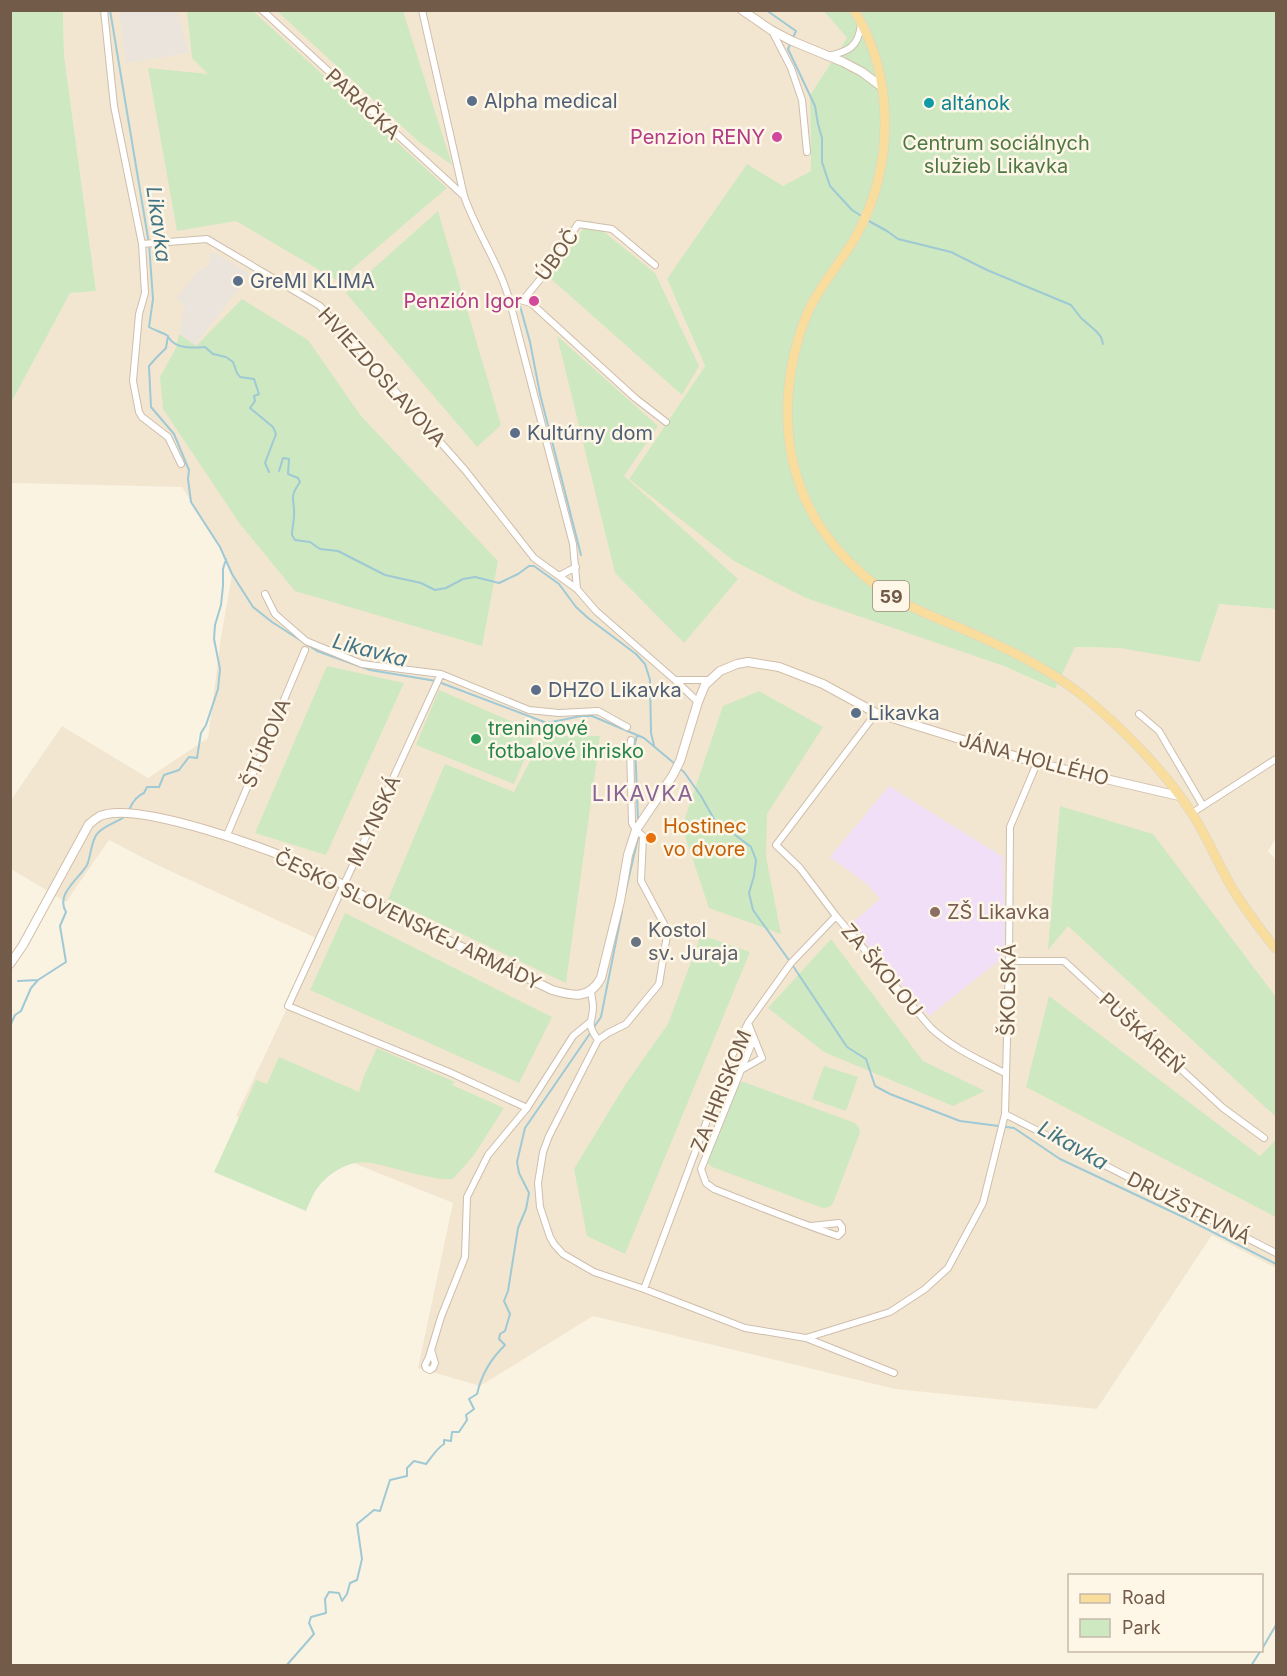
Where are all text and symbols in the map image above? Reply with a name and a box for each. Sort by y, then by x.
street label: PARAČKA [321,64,405,145]
place label: Alpha medical [484,89,618,113]
place label: altánok [941,91,1010,115]
marker: Alpha medical [465,94,479,108]
marker: altánok [922,96,936,110]
place label: Penzion RENY [630,125,765,149]
marker: Penzion RENY [770,130,784,144]
park label: Centrum sociálnych služieb Likavka [902,131,1090,178]
water label: Likavka [141,184,177,264]
street label: ÚBOČ [529,224,584,285]
place label: GreMI KLIMA [250,269,375,293]
marker: GreMI KLIMA [231,274,245,288]
place label: Penzión Igor [403,289,522,313]
marker: Penzión Igor [527,294,541,308]
street label: HVIEZDOSLAVOVA [313,302,451,452]
place label: Kultúrny dom [527,421,653,445]
marker: Kultúrny dom [508,426,522,440]
road number: 59 [873,581,909,611]
water label: Likavka [330,628,410,672]
place label: DHZO Likavka [548,678,682,702]
marker: DHZO Likavka [529,683,543,697]
street label: ŠTÚROVA [236,694,296,791]
place label: Likavka [868,701,940,725]
marker: Likavka [849,706,863,720]
place label: treningové fotbalové ihrisko [488,716,644,763]
street label: JÁNA HOLLÉHO [956,726,1112,791]
marker: treningové fotbalové ihrisko [469,732,483,746]
street label: MLYNSKÁ [342,771,406,870]
district label: LIKAVKA [592,780,694,806]
place label: Hostinec vo dvore [663,814,747,861]
marker: Hostinec vo dvore [644,831,658,845]
street label: ČESKO SLOVENSKEJ ARMÁDY [271,844,546,995]
place label: ZŠ Likavka [947,900,1050,924]
marker: ZŠ Likavka [928,905,942,919]
place label: Kostol sv. Juraja [648,918,738,965]
street label: ZA ŠKOLOU [836,919,928,1021]
marker: Kostol sv. Juraja [629,935,643,949]
street label: ŠKOLSKÁ [994,943,1021,1036]
street label: PUŠKÁREŇ [1094,987,1190,1078]
street label: ZA IHRISKOM [686,1026,756,1156]
water label: Likavka [1034,1115,1112,1175]
street label: DRUŽSTEVNÁ [1123,1166,1255,1249]
legend [1068,1574,1263,1652]
text: Road [1122,1587,1165,1608]
text: Park [1122,1617,1161,1638]

